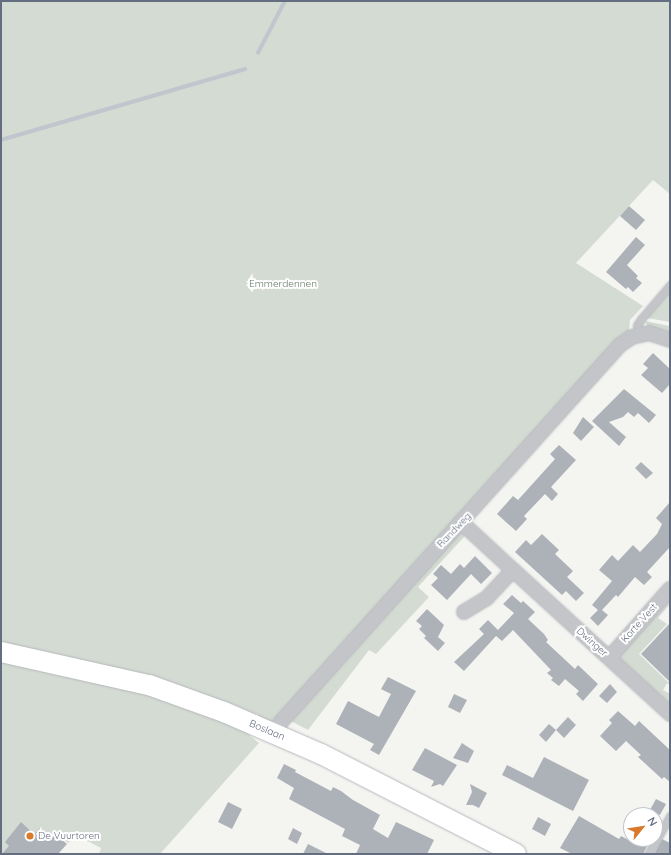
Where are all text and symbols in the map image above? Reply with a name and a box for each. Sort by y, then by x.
park label: Emmerdennen [249,278,317,290]
street label: Randweg [434,510,474,550]
street label: Korte Vest [618,601,660,645]
street label: Dwinger [574,625,610,659]
street label: Boslaan [247,717,287,743]
north arrow [623,807,663,847]
text: N [644,814,661,829]
place label: De Vuurtoren [38,830,100,842]
marker: De Vuurtoren [25,831,35,841]

